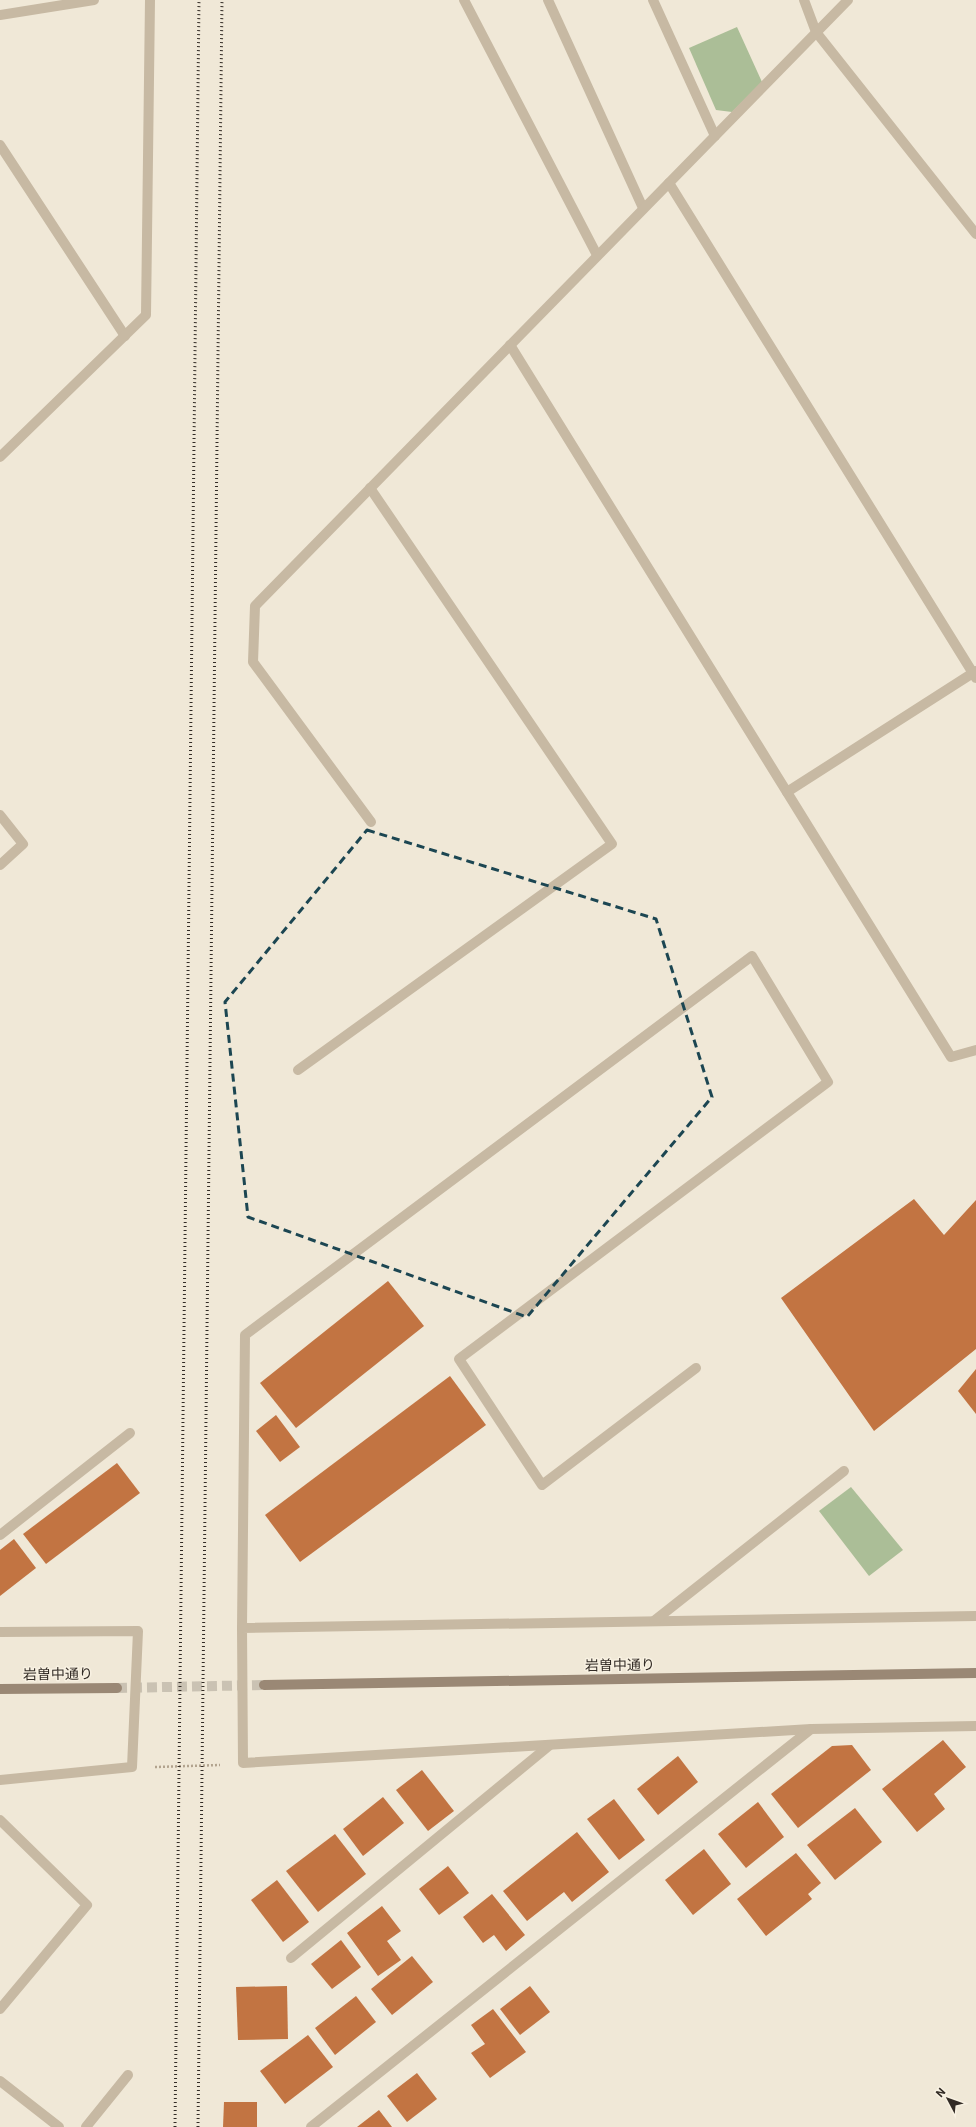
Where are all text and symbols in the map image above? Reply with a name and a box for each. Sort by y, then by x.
street label: 岩曽中通り [585,1656,655,1674]
street label: 岩曽中通り [23,1665,93,1683]
north arrow [928,2079,968,2119]
text: N [933,2085,948,2100]

